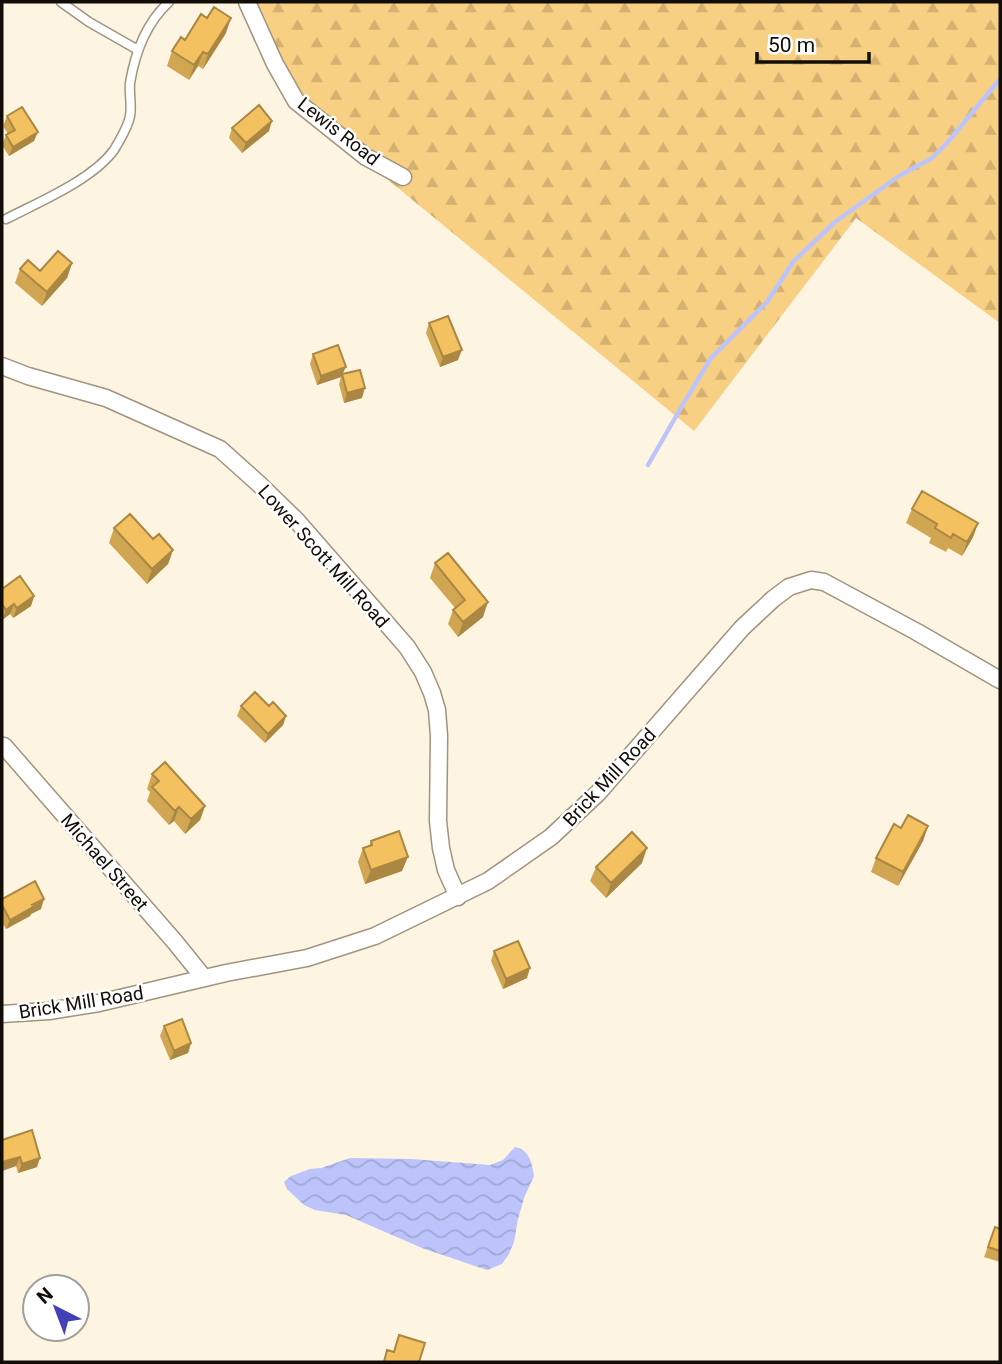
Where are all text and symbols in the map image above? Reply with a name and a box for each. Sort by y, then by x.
scale bar [757,21,869,65]
text: 50 m [768,33,815,57]
street label: Lewis Road [293,92,384,170]
street label: Lower Scott Mill Road [253,480,394,633]
street label: Brick Mill Road [558,723,661,831]
street label: Michael Street [56,809,153,916]
street label: Brick Mill Road [17,981,145,1024]
north arrow [21,1273,91,1343]
text: N [32,1283,58,1309]

